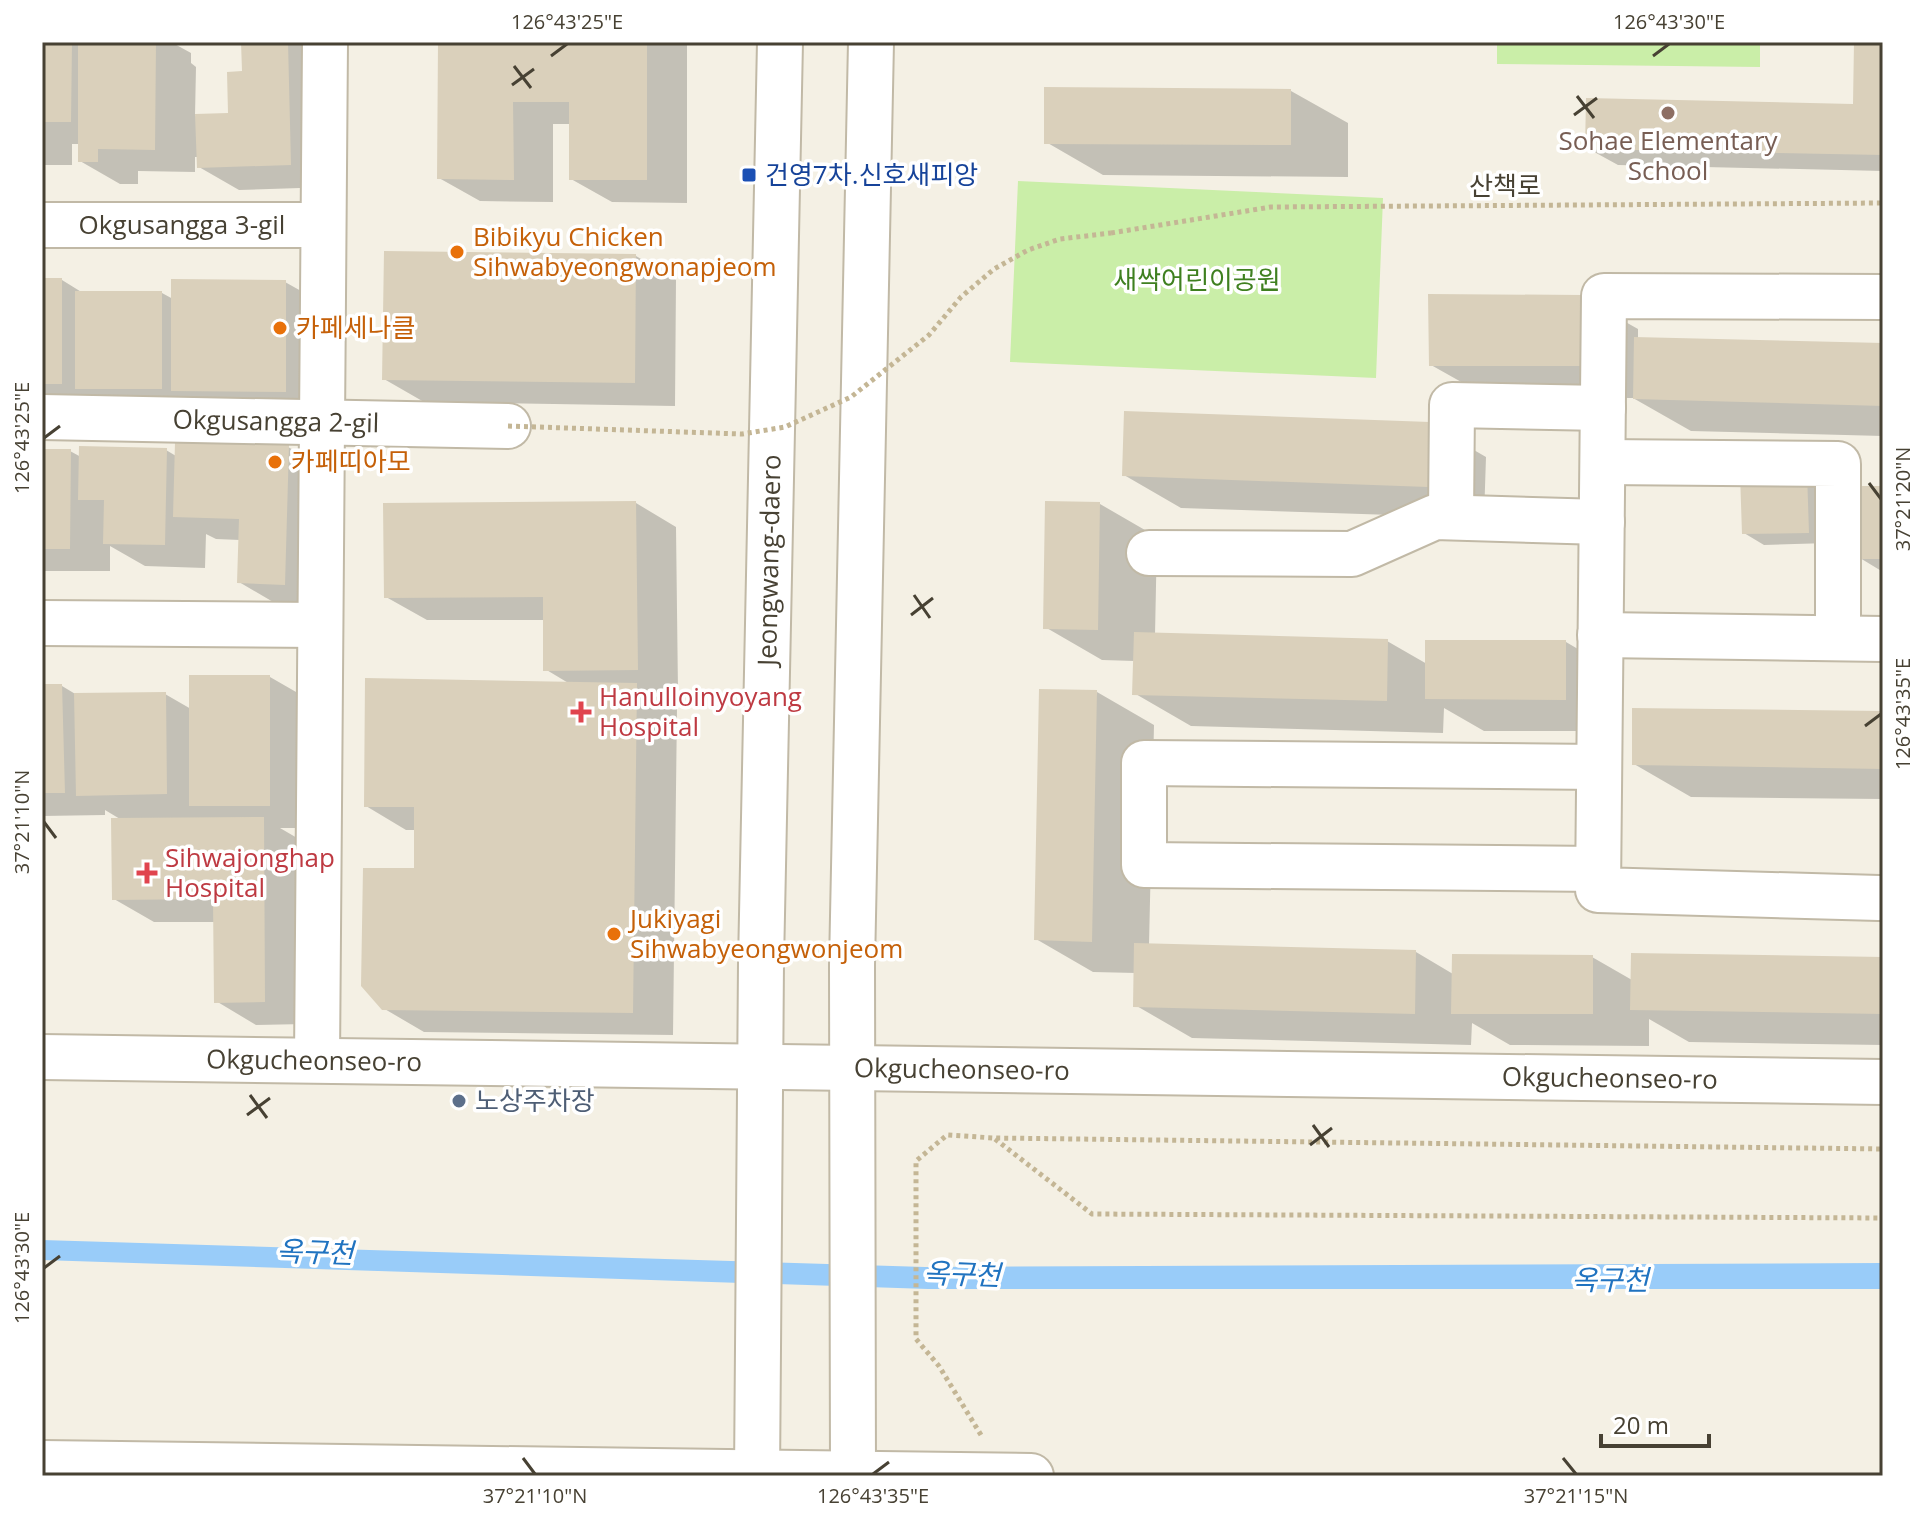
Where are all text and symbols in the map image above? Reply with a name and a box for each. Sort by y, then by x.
text: 126°43'25"E [511,8,623,35]
text: 126°43'30"E [1613,8,1725,35]
marker: Sohae Elementary School [1659,104,1677,122]
place label: Sohae Elementary School [1558,122,1779,188]
place label: 건영7차.신호새피앙 [765,156,978,192]
marker: 건영7차.신호새피앙 [740,166,758,184]
street label: 산책로 [1469,167,1541,203]
street label: Okgusangga 3-gil [79,206,285,242]
place label: Bibikyu Chicken Sihwabyeongwonapjeom [473,218,777,284]
marker: Bibikyu Chicken Sihwabyeongwonapjeom [448,243,466,261]
park label: 새싹어린이공원 [1113,261,1281,297]
place label: 카페세나클 [296,309,416,345]
marker: 카페세나클 [271,319,289,337]
text: 126°43'25"E [8,382,35,494]
street label: Okgusangga 2-gil [172,401,380,441]
place label: 카페띠아모 [291,443,411,479]
text: 37°21'20"N [1889,447,1916,551]
marker: 카페띠아모 [266,453,284,471]
street label: Jeongwang-daero [748,454,788,669]
text: 126°43'35"E [1889,658,1916,770]
place label: Hanulloinyoyang Hospital [599,678,802,744]
marker: Hanulloinyoyang Hospital [570,701,592,723]
text: 37°21'10"N [8,770,35,874]
place label: Sihwajonghap Hospital [165,839,335,905]
marker: Sihwajonghap Hospital [136,862,158,884]
place label: Jukiyagi Sihwabyeongwonjeom [627,900,903,966]
marker: Jukiyagi Sihwabyeongwonjeom [605,925,623,943]
street label: Okgucheonseo-ro [206,1040,422,1079]
street label: Okgucheonseo-ro [854,1049,1070,1088]
street label: Okgucheonseo-ro [1502,1058,1718,1097]
place label: 노상주차장 [475,1082,595,1118]
marker: 노상주차장 [450,1092,468,1110]
text: 126°43'30"E [8,1212,35,1324]
water label: 옥구천 [276,1231,358,1271]
water label: 옥구천 [923,1253,1005,1293]
water label: 옥구천 [1571,1260,1652,1298]
scale bar [1601,1398,1709,1448]
text: 20 m [1613,1408,1669,1441]
text: 37°21'10"N [483,1482,587,1509]
text: 126°43'35"E [817,1482,929,1509]
text: 37°21'15"N [1524,1482,1628,1509]

